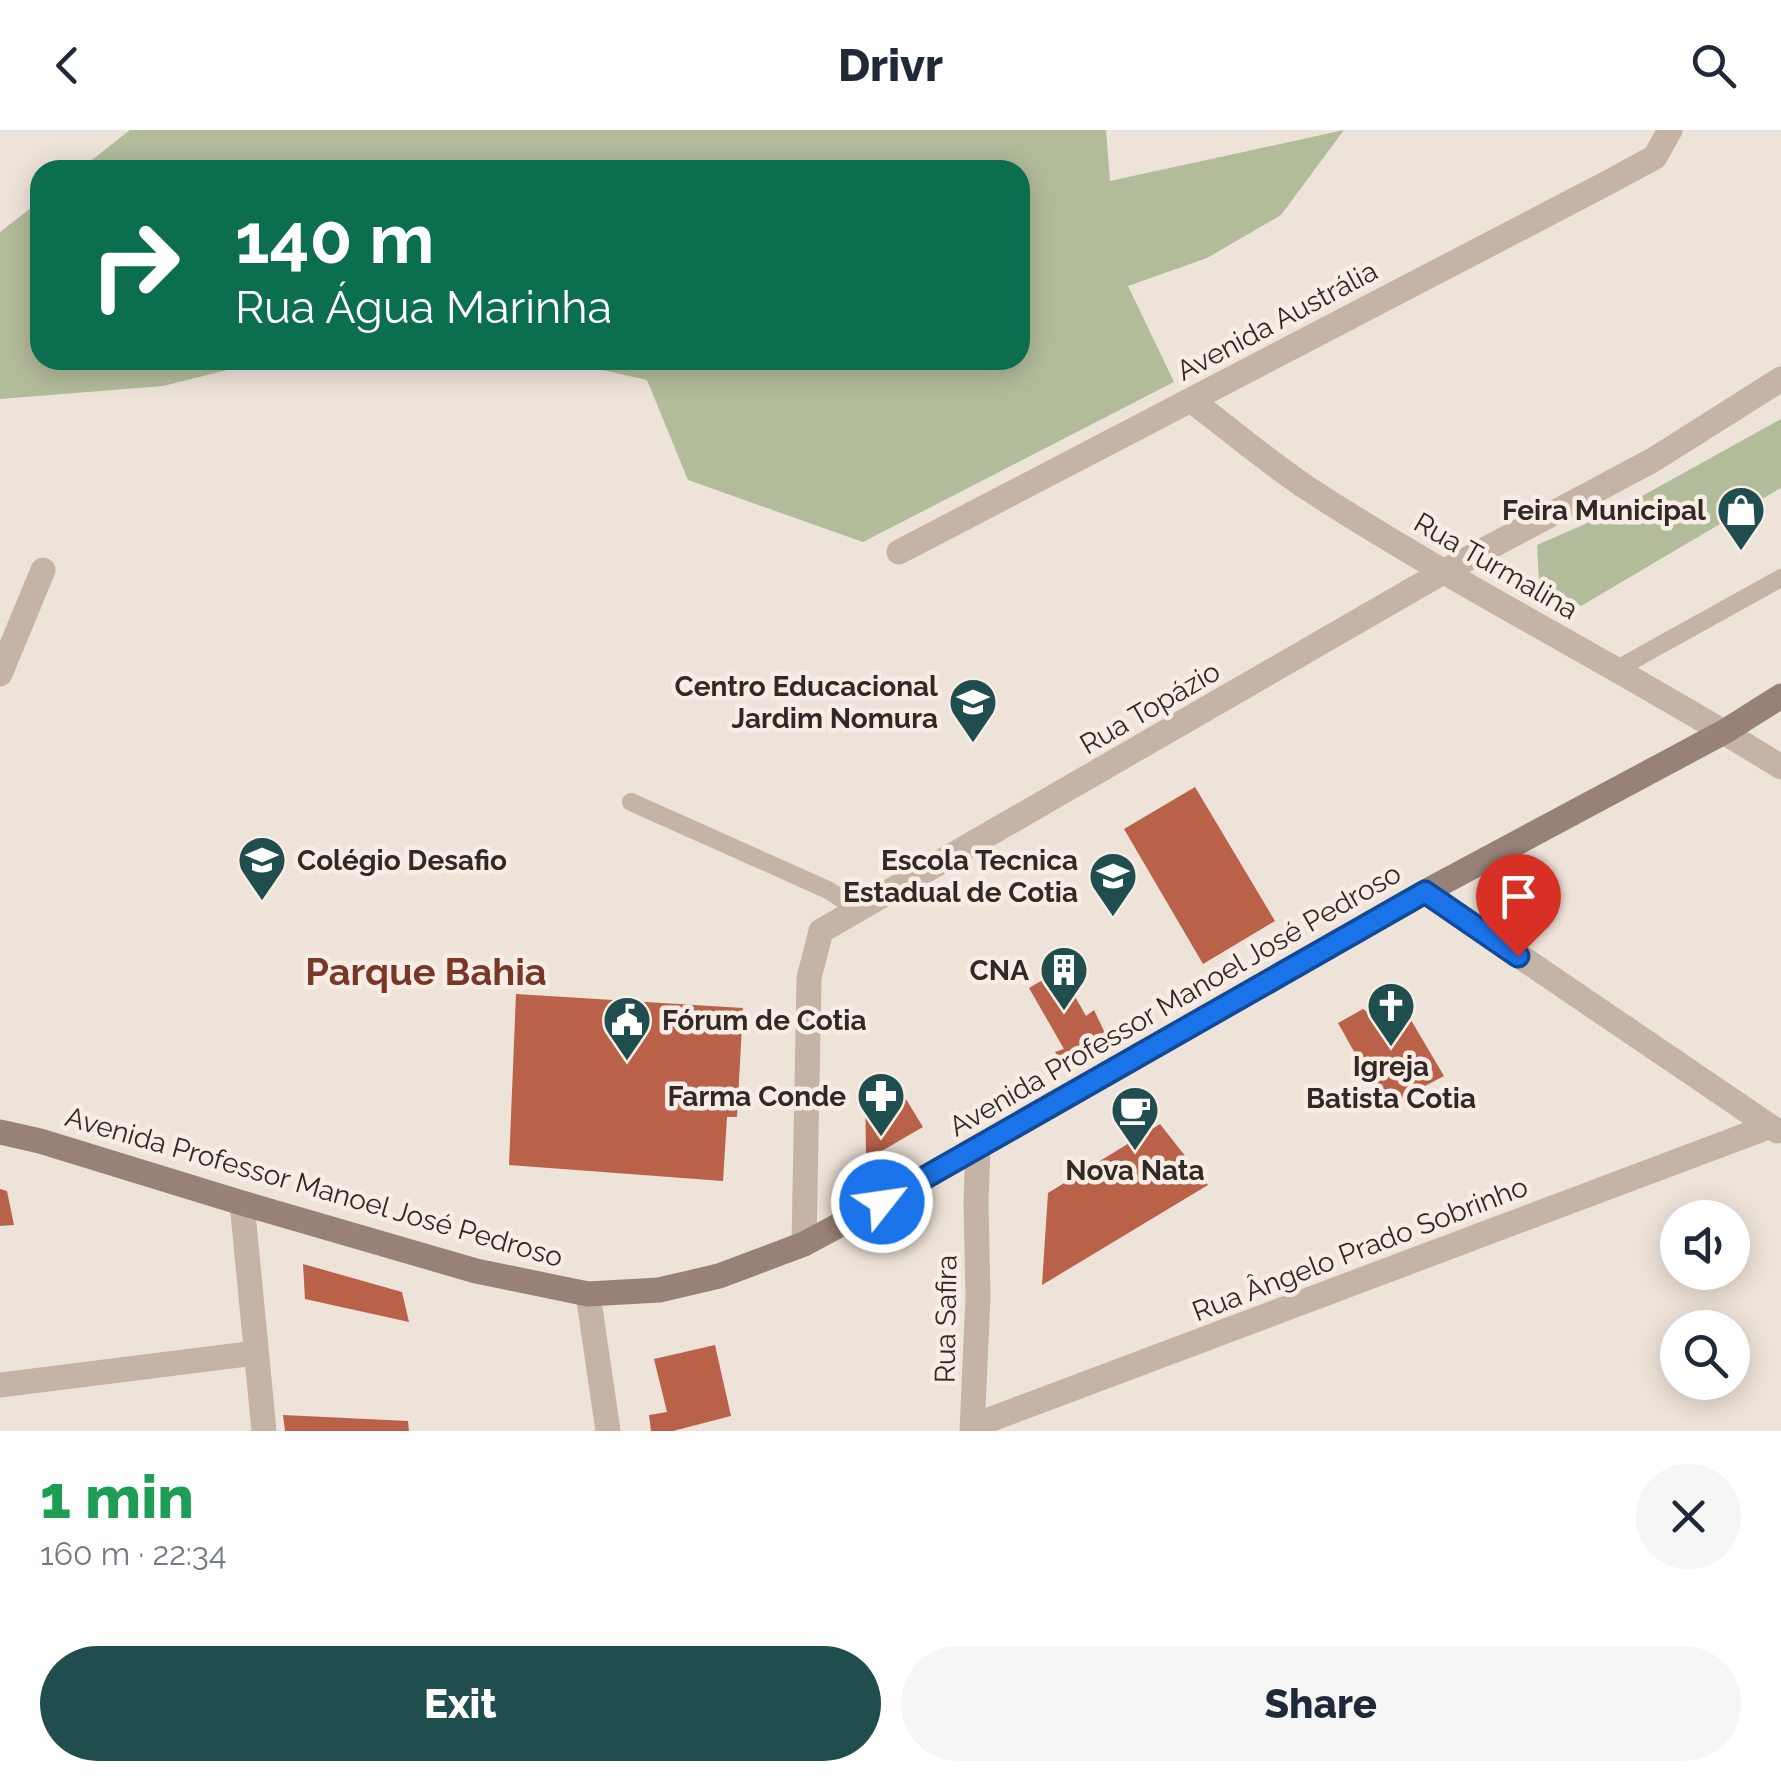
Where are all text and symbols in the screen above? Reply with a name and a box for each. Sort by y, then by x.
icon: back [40,38,95,93]
icon: search [1686,38,1741,93]
text: Drivr [838,39,943,92]
text: 140 m [235,197,435,279]
icon: right [70,200,200,330]
street label: Avenida Austrália [1171,254,1383,388]
text: Rua Água Marinha [235,281,612,334]
shop icon: Feira Municipal [1715,484,1767,552]
place label: Feira Municipal [1502,494,1706,527]
street label: Rua Turmalina [1408,506,1584,626]
street label: Rua Topázio [1074,655,1226,761]
place label: Centro Educacional Jardim Nomura [675,670,938,735]
school or university icon: Centro Educacional Jardim Nomura [947,676,999,744]
school or university icon: Colégio Desafio [236,834,288,902]
place label: Colégio Desafio [297,844,507,877]
place label: Escola Tecnica Estadual de Cotia [843,844,1078,909]
school or university icon: Escola Tecnica Estadual de Cotia [1087,850,1139,918]
pin [1476,854,1561,957]
street label: Avenida Professor Manoel José Pedroso [943,857,1407,1143]
icon: arrive [1491,869,1546,924]
building icon: CNA [1038,944,1090,1012]
district label: Parque Bahia [305,949,547,994]
place label: CNA [970,954,1029,987]
church icon: Igreja Batista Cotia [1365,980,1417,1048]
public building icon: Fórum de Cotia [601,994,653,1062]
place label: Fórum de Cotia [662,1004,867,1037]
place label: Igreja Batista Cotia [1306,1050,1476,1115]
pharmacy icon: Farma Conde [855,1070,907,1138]
place label: Farma Conde [668,1080,846,1113]
cafe icon: Nova Nata [1109,1084,1161,1152]
street label: Avenida Professor Manoel José Pedroso [61,1100,567,1274]
position arrow [830,1150,934,1254]
place label: Nova Nata [1065,1154,1205,1187]
street label: Rua Ângelo Prado Sobrinho [1188,1170,1532,1328]
map controls [1660,1200,1750,1400]
button: sound [1660,1200,1750,1290]
street label: Rua Safira [928,1255,964,1383]
button: search [1660,1310,1750,1400]
text: 1 min [40,1462,194,1532]
button: close [1636,1464,1741,1569]
text: 160 m · 22:34 [40,1535,226,1572]
button: Exit [40,1646,881,1761]
button: Share [901,1646,1741,1761]

